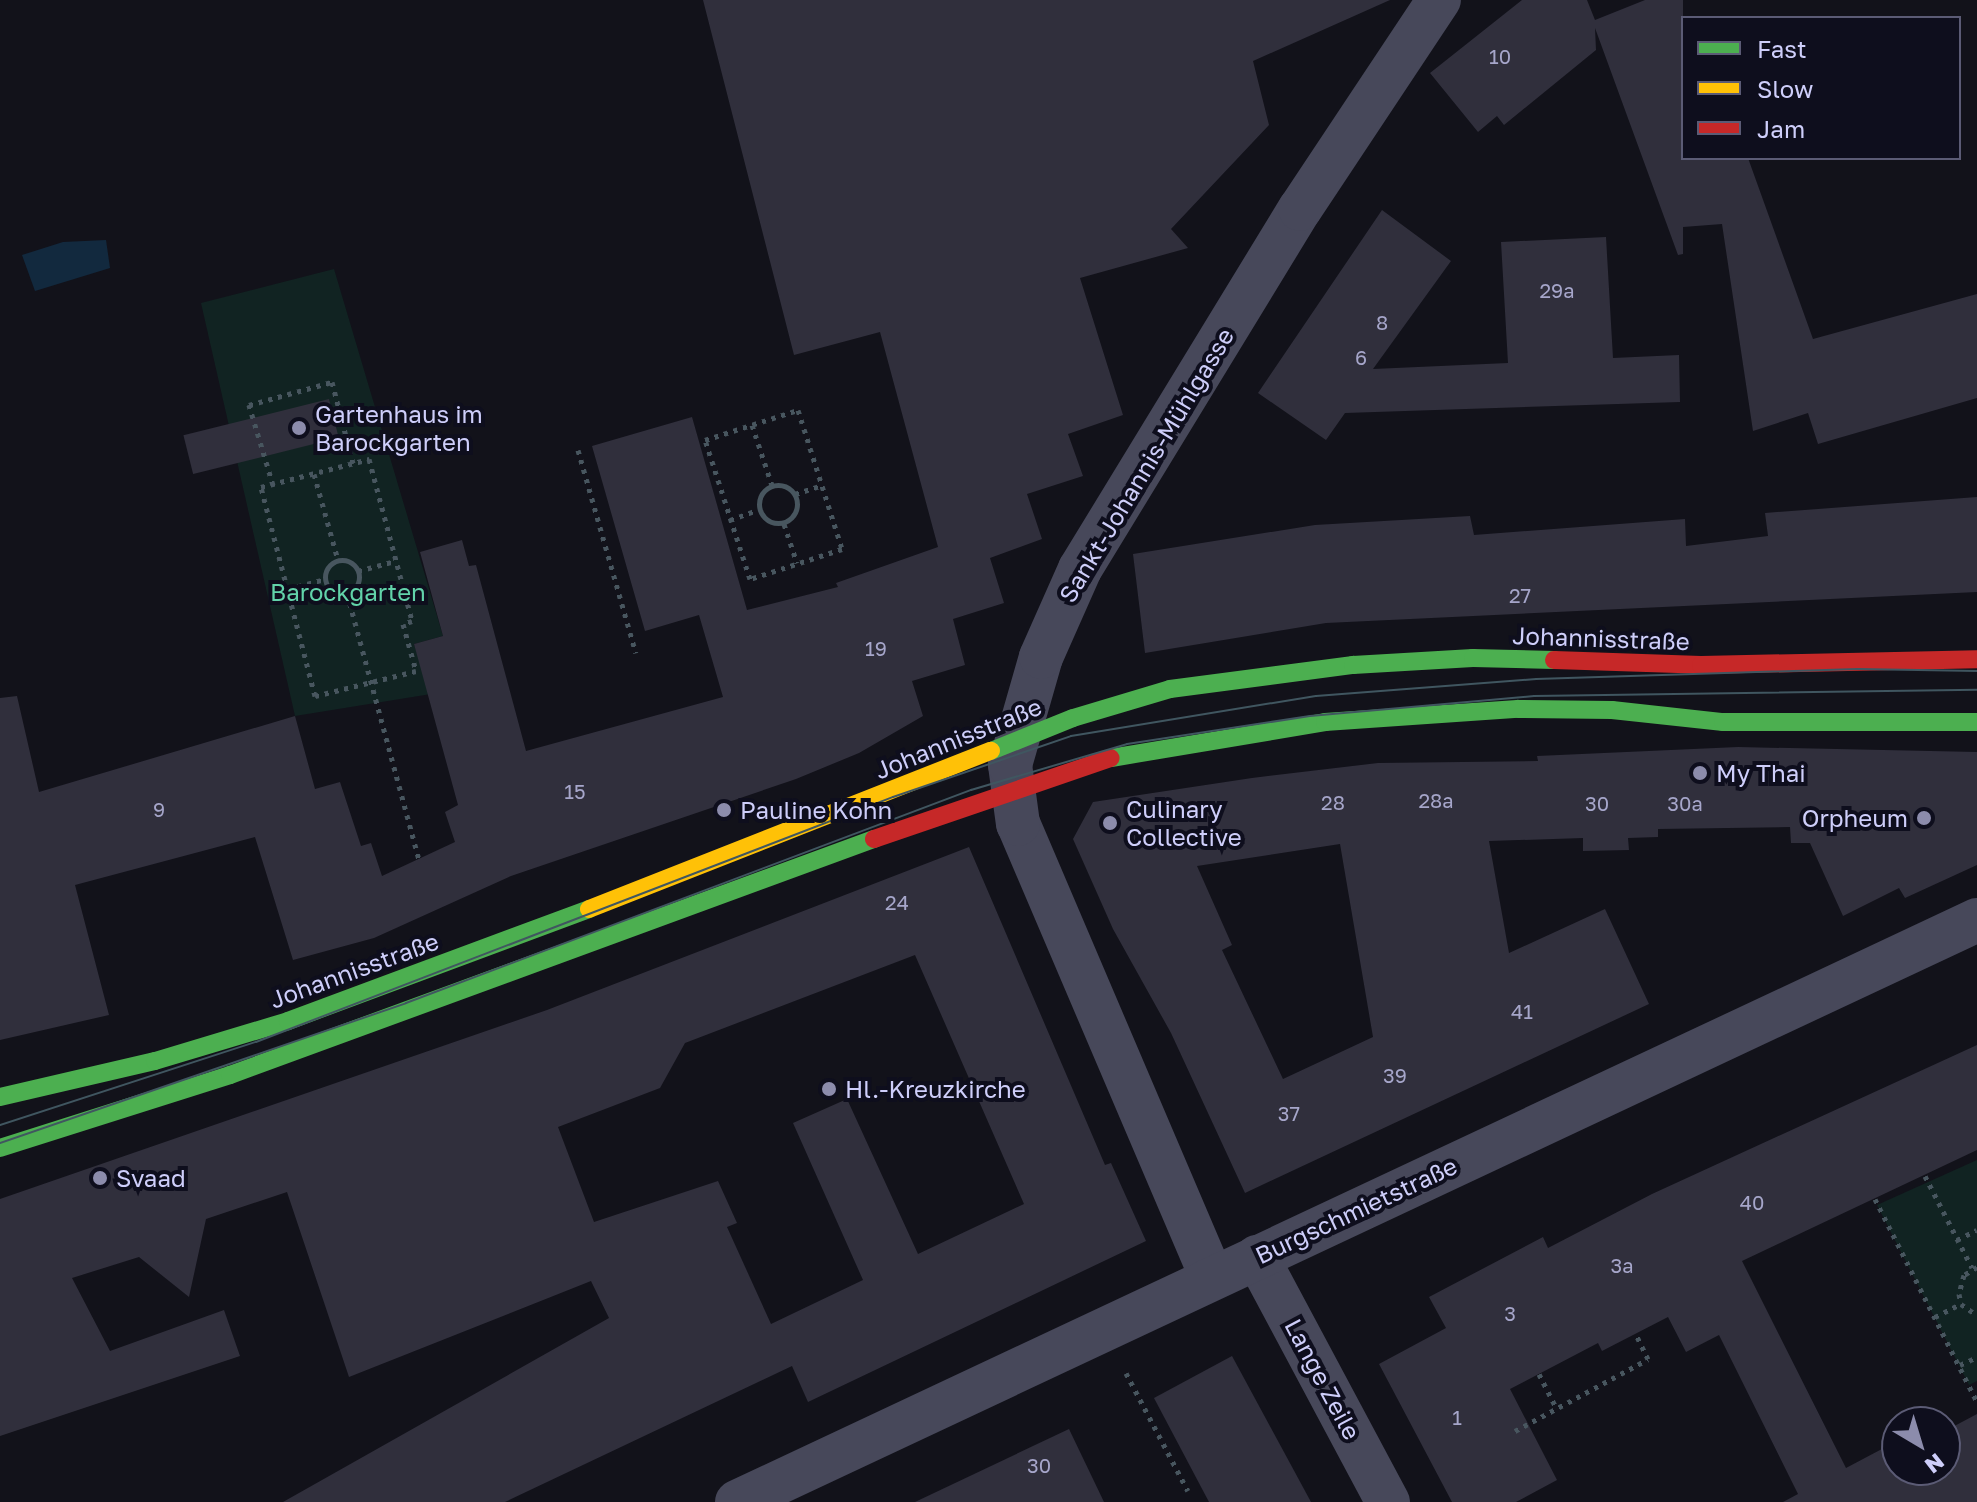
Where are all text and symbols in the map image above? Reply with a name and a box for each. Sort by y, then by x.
legend [1681,16,1961,160]
text: Fast [1757,34,1807,63]
house number: 10 [1489,44,1511,68]
text: Slow [1757,74,1813,103]
text: Jam [1757,114,1805,143]
house number: 29a [1540,278,1574,302]
house number: 8 [1376,310,1388,334]
street label: Sankt-Johannis-Mühlgasse [1053,323,1239,607]
house number: 6 [1355,345,1367,369]
place label: Gartenhaus im Barockgarten [315,400,483,456]
marker: Gartenhaus im Barockgarten [290,419,308,437]
park label: Barockgarten [270,578,426,606]
house number: 27 [1509,583,1531,607]
street label: Johannisstraße [1512,621,1690,655]
house number: 19 [865,636,887,660]
street label: Johannisstraße [870,691,1046,785]
place label: My Thai [1716,759,1806,787]
marker: My Thai [1691,764,1709,782]
house number: 15 [564,779,586,803]
house number: 28a [1418,788,1454,812]
house number: 28 [1321,790,1345,814]
house number: 30 [1585,791,1609,815]
house number: 30a [1667,791,1703,815]
place label: Culinary Collective [1126,795,1242,851]
place label: Pauline Kohn [740,796,892,824]
house number: 9 [153,797,165,821]
marker: Pauline Kohn [715,801,733,819]
place label: Orpheum [1802,804,1908,832]
marker: Orpheum [1915,809,1933,827]
marker: Culinary Collective [1101,814,1119,832]
house number: 24 [885,890,909,914]
street label: Johannisstraße [266,926,442,1014]
house number: 41 [1511,999,1533,1023]
house number: 39 [1383,1063,1407,1087]
place label: Hl.-Kreuzkirche [845,1075,1026,1103]
marker: Hl.-Kreuzkirche [820,1080,838,1098]
house number: 37 [1278,1101,1300,1125]
street label: Burgschmietstraße [1251,1151,1461,1269]
place label: Svaad [116,1164,186,1192]
marker: Svaad [91,1169,109,1187]
house number: 40 [1740,1190,1764,1214]
house number: 3a [1611,1253,1633,1277]
house number: 3 [1504,1301,1516,1325]
street label: Lange Zeile [1279,1314,1367,1444]
house number: 1 [1452,1405,1462,1429]
north arrow [1881,1406,1961,1486]
text: N [1920,1448,1950,1480]
house number: 30 [1027,1453,1051,1477]

